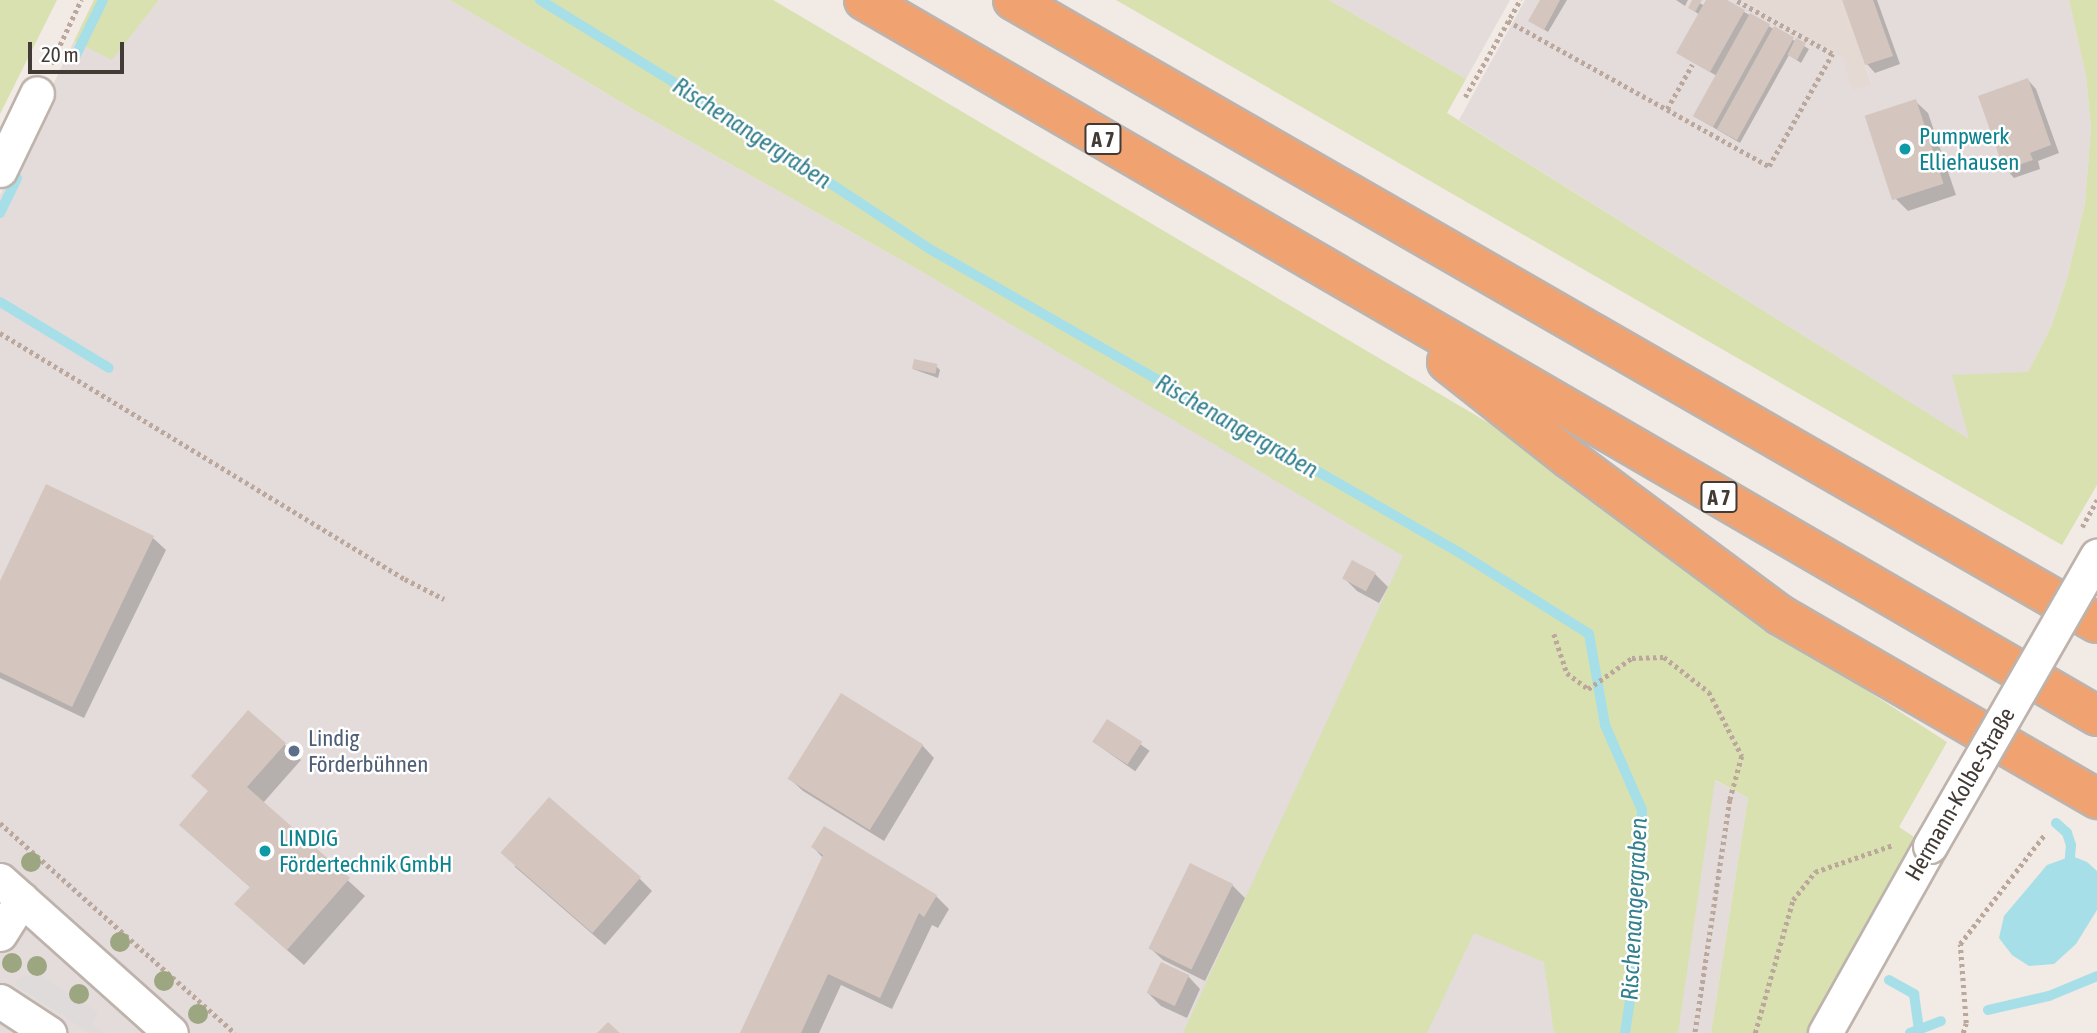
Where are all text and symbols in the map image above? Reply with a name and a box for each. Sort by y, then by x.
scale bar [32,28,128,72]
text: 20 m [41,42,79,66]
water label: Rischenangergraben [668,71,836,195]
road number: A 7 [1084,122,1122,156]
place label: Pumpwerk Elliehausen [1919,122,2019,176]
marker: Pumpwerk Elliehausen [1897,141,1913,157]
water label: Rischenangergraben [1151,368,1323,484]
road number: A 7 [1700,480,1738,514]
street label: Hermann-Kolbe-Straße [1899,703,2021,885]
place label: Lindig Förderbühnen [308,724,428,778]
marker: Lindig Förderbühnen [286,743,302,759]
water label: Rischenangergraben [1615,817,1653,1001]
place label: LINDIG Fördertechnik GmbH [279,824,452,878]
marker: LINDIG Fördertechnik GmbH [257,843,273,859]

